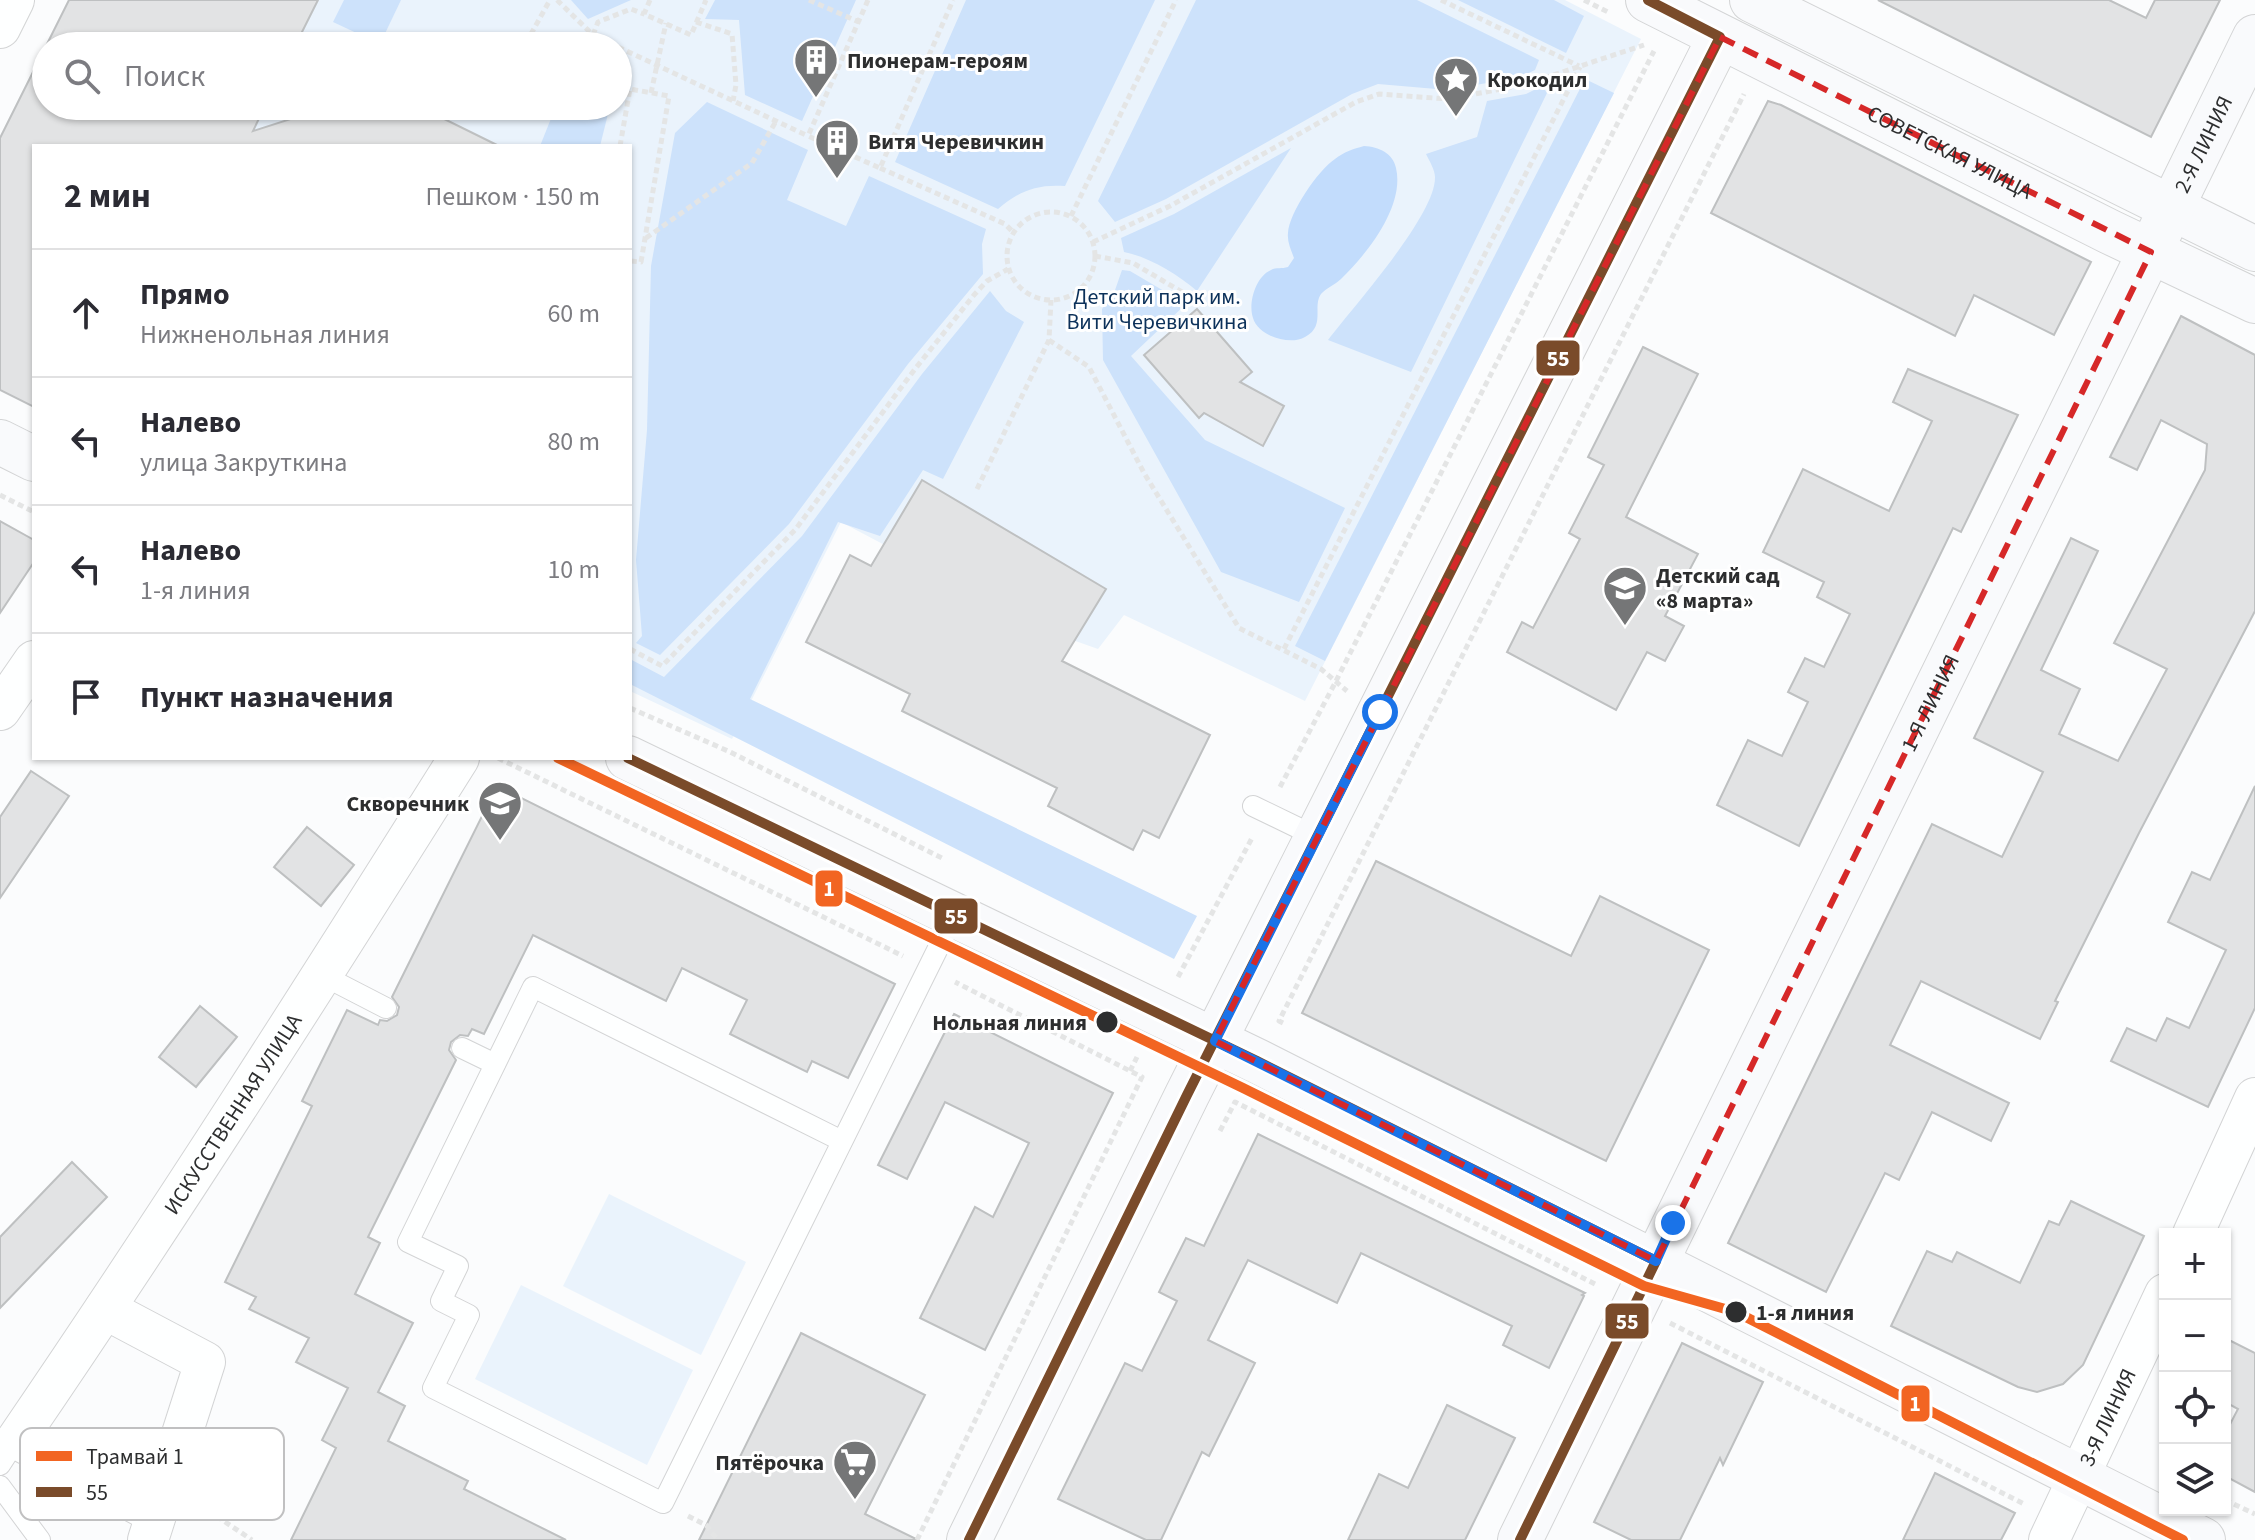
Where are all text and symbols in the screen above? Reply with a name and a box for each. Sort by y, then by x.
search box [32,32,632,120]
building icon: Пионерам-героям [792,36,840,99]
place label: Пионерам-героям [847,45,1028,77]
icon: search [60,54,104,98]
text: Поиск [124,55,205,98]
place icon: Крокодил [1432,55,1480,118]
place label: Крокодил [1487,64,1587,96]
street label: 2-Я ЛИНИЯ [2166,90,2241,198]
street label: СОВЕТСКАЯ УЛИЦА [1861,98,2038,208]
building icon: Витя Черевичкин [813,117,861,180]
place label: Витя Черевичкин [868,126,1044,158]
text: 2 мин [64,172,151,221]
text: Пешком · 150 m [425,178,600,215]
text: Прямо [140,273,230,316]
park label: Детский парк им. Вити Черевичкина [1066,281,1248,338]
icon: ahead [64,291,108,335]
text: 60 m [547,295,600,332]
text: Нижненольная линия [140,316,390,353]
line badge: 55 [1535,339,1581,377]
text: 55 [1546,343,1570,375]
text: Налево [140,401,241,444]
icon: left [64,419,108,463]
text: 80 m [547,423,600,460]
text: улица Закруткина [140,444,347,481]
text: Налево [140,529,241,572]
icon: left [64,547,108,591]
text: 10 m [547,551,600,588]
place label: Детский сад «8 марта» [1656,560,1780,617]
school or university icon: Детский сад «8 марта» [1601,564,1649,627]
text: 1-я линия [140,572,251,609]
street label: 1-Я ЛИНИЯ [1893,649,1968,757]
icon: arrive [64,675,108,719]
text: Пункт назначения [140,676,394,719]
route start [1362,694,1398,730]
school or university icon: Скворечник [476,779,524,842]
place label: Скворечник [347,788,469,820]
line badge: 1 [814,869,844,908]
text: 1 [823,873,835,905]
line badge: 55 [933,897,979,935]
text: 55 [944,901,968,933]
place label: Нольная линия [932,1007,1087,1039]
street label: ИСКУССТВЕННАЯ УЛИЦА [156,1008,310,1221]
marker: Нольная линия [1094,1009,1120,1035]
route end [1655,1205,1691,1241]
map controls [2159,1228,2231,1516]
button: + [2159,1228,2231,1300]
place label: 1-я линия [1756,1297,1854,1329]
marker: 1-я линия [1723,1299,1749,1325]
button: − [2159,1300,2231,1372]
line badge: 55 [1604,1302,1650,1340]
text: 55 [1615,1306,1639,1338]
street label: 3-Я ЛИНИЯ [2071,1363,2145,1472]
button: locate [2159,1372,2231,1444]
line badge: 1 [1900,1384,1931,1423]
text: 1 [1909,1388,1921,1420]
legend [20,1428,284,1520]
supermarket icon: Пятёрочка [831,1438,879,1501]
text: Трамвай 1 [86,1441,184,1473]
button: layers [2159,1444,2231,1516]
place label: Пятёрочка [715,1447,824,1479]
text: 55 [86,1477,108,1509]

